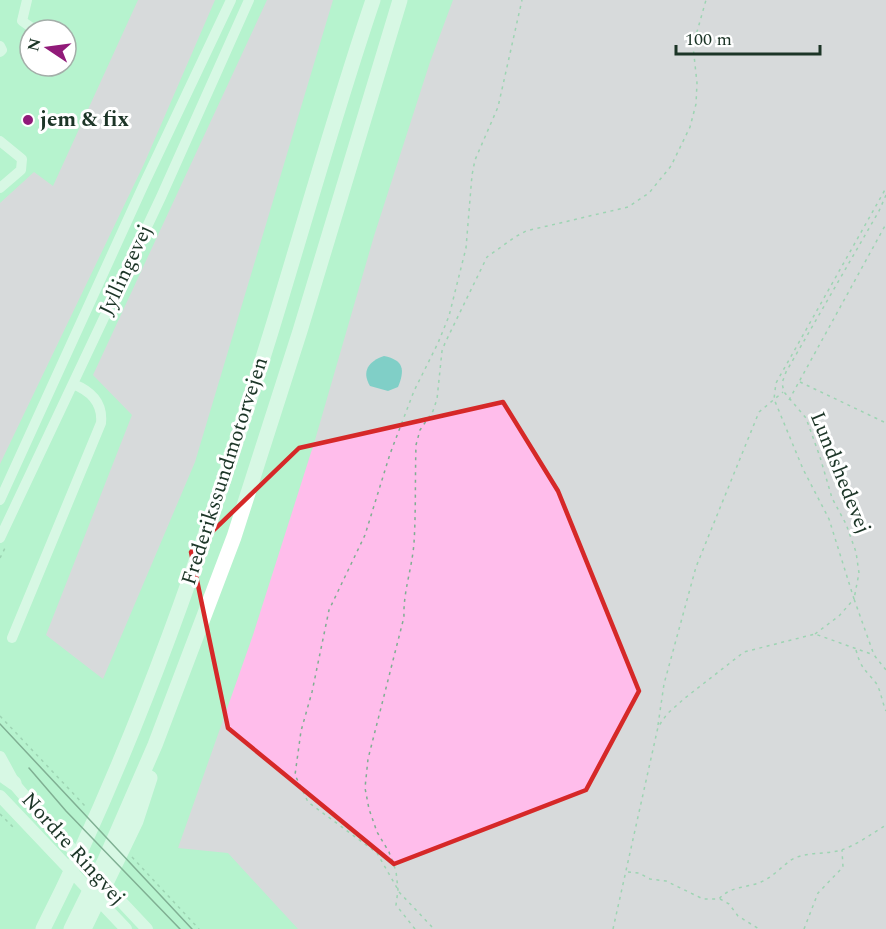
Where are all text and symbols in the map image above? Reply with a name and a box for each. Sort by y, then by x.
north arrow [18,18,78,78]
scale bar [676,18,820,56]
text: 100 m [685,26,732,53]
text: N [21,36,48,54]
place label: jem & fix [40,104,129,136]
marker: jem & fix [21,113,35,127]
street label: Jyllingevej [91,219,161,321]
street label: Frederikssundmotorvejen [173,353,277,589]
street label: Lundshedevej [801,407,879,539]
street label: Nordre Ringvej [13,785,133,913]

